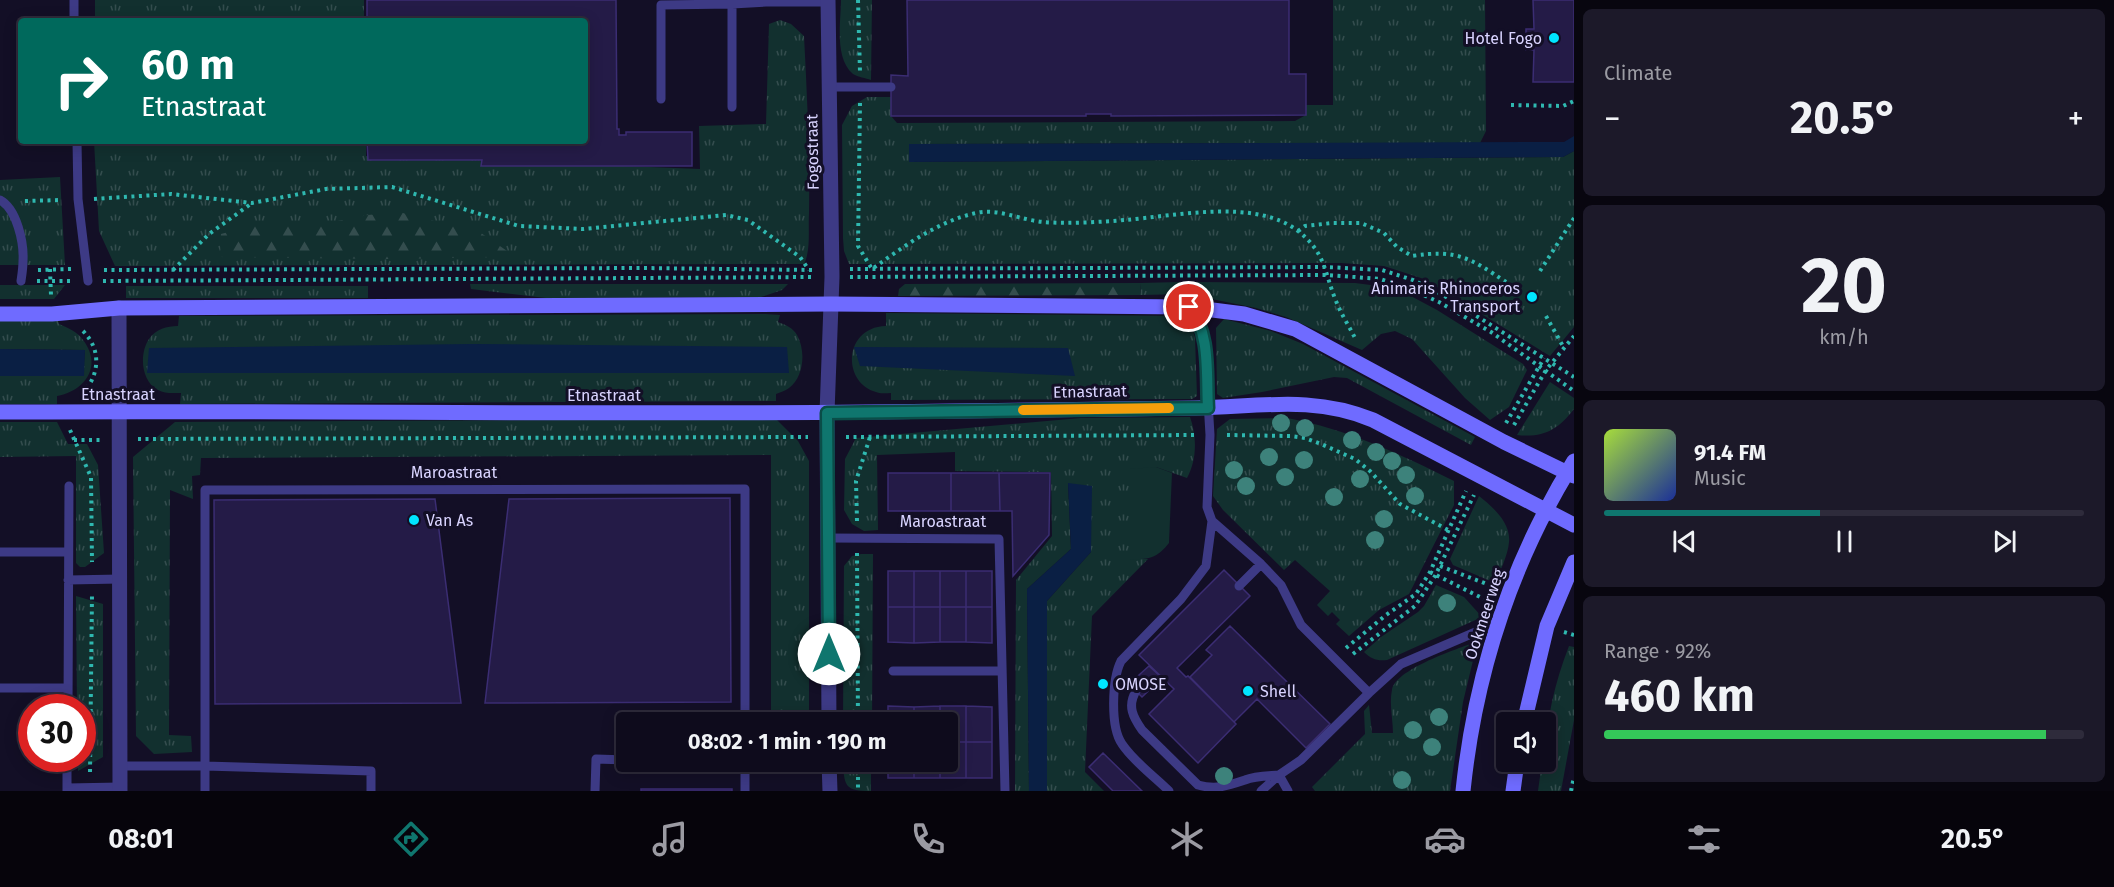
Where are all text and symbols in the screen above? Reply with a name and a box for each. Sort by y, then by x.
place label: Hotel Fogo [1465,29,1542,48]
marker: Hotel Fogo [1547,31,1561,45]
text: 60 m [141,40,235,90]
icon: right [42,42,120,120]
text: Climate [1604,61,1672,85]
text: Etnastraat [141,91,266,123]
text: 20.5° [1790,91,1898,145]
text: − [1604,99,1621,139]
text: + [2068,99,2084,139]
street label: Fogostraat [802,114,823,190]
text: 20 [1801,239,1887,333]
place label: Animaris Rhinoceros Transport [1371,279,1520,316]
pin [1163,281,1214,332]
icon: arrive [1172,290,1205,323]
marker: Animaris Rhinoceros Transport [1525,290,1539,304]
text: km/h [1819,325,1869,349]
street label: Etnastraat [1053,381,1127,402]
street label: Etnastraat [81,385,155,404]
street label: Etnastraat [567,386,641,405]
text: 91.4 FM [1694,439,1766,466]
street label: Maroastraat [411,463,497,482]
text: Music [1694,466,1746,490]
place label: Van As [426,511,473,530]
street label: Maroastraat [900,512,986,531]
marker: Van As [407,513,421,527]
icon: previous [1668,525,1701,558]
icon: pause [1828,525,1861,558]
icon: next [1988,525,2021,558]
street label: Ookmeerweg [1461,566,1508,662]
position arrow [797,622,861,686]
text: Range · 92% [1604,639,1711,663]
text: 460 km [1604,669,1755,723]
place label: OMOSE [1115,675,1167,694]
marker: OMOSE [1096,677,1110,691]
place label: Shell [1260,682,1297,701]
marker: Shell [1241,684,1255,698]
speed limit sign: 30 [18,694,96,772]
map controls [1496,712,1556,772]
button: sound [1496,712,1556,772]
text: 08:02 · 1 min · 190 m [688,728,886,755]
icon: directions [390,818,432,860]
icon: music [649,818,691,860]
icon: phone [907,818,949,860]
icon: climate [1166,818,1208,860]
icon: car [1424,818,1466,860]
icon: filters [1683,818,1725,860]
text: 08:01 [108,823,174,855]
text: 20.5° [1941,823,2006,855]

